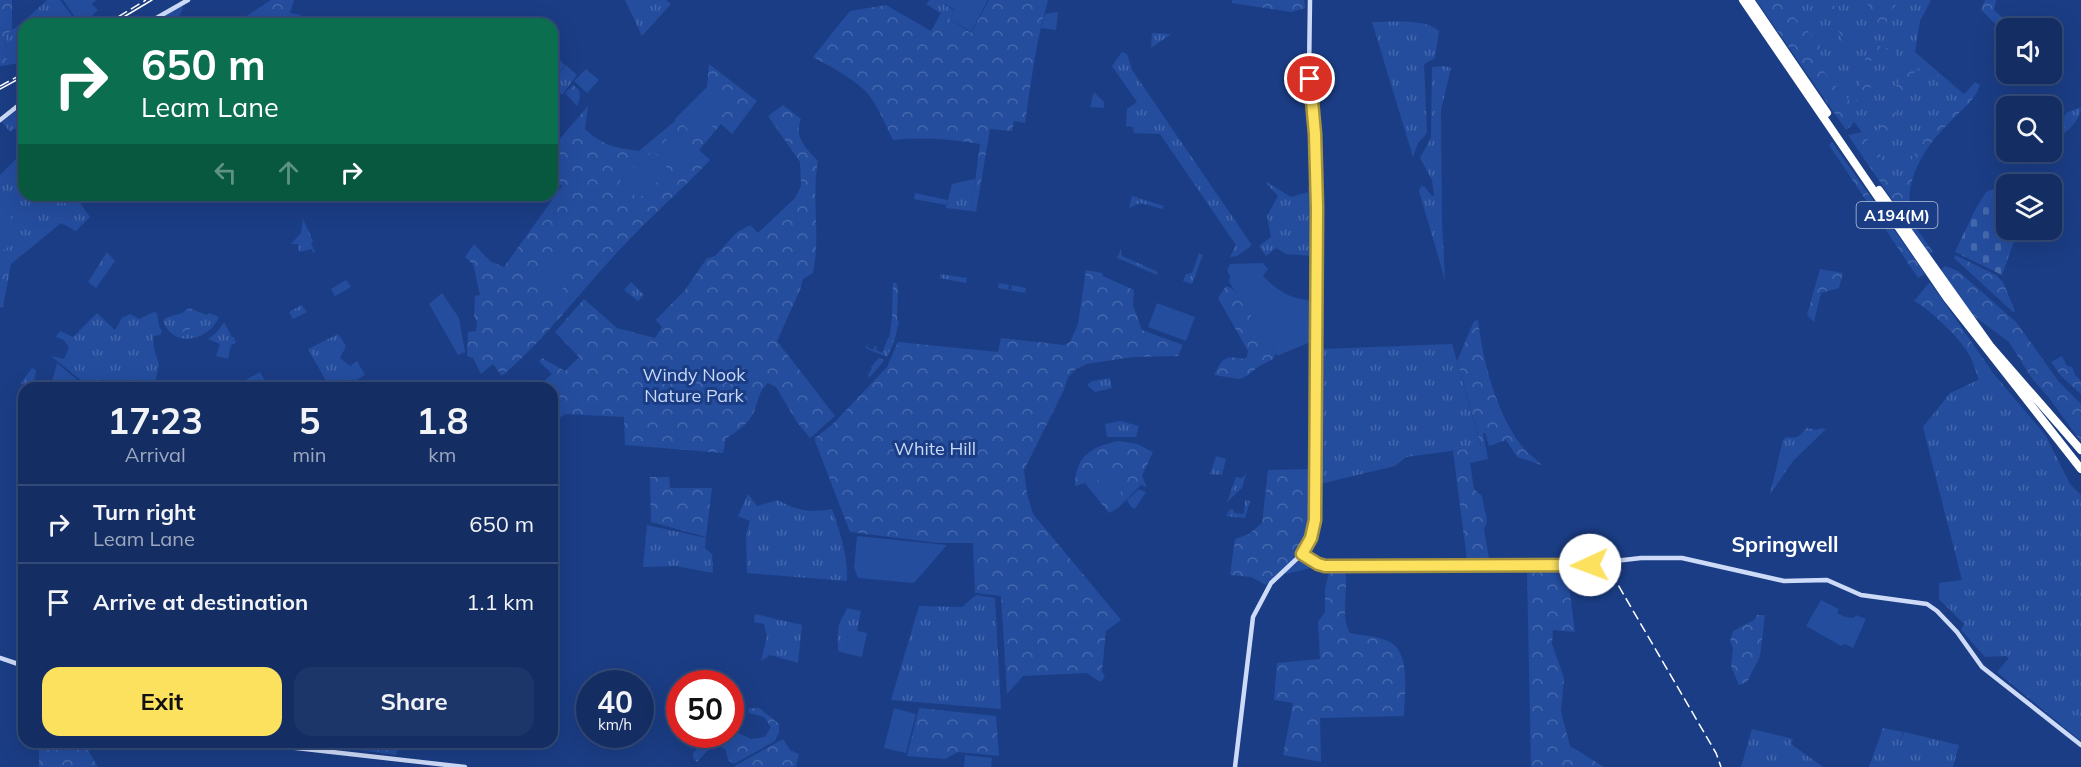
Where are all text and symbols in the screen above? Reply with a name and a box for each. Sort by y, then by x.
map controls [1996,18,2062,240]
button: sound [1996,18,2062,84]
text: 650 m [141,38,266,91]
icon: right [42,42,120,120]
pin [1284,53,1335,104]
icon: arrive [1293,62,1326,95]
text: Leam Lane [141,90,279,124]
button: search [1996,96,2062,162]
icon: left [209,156,242,189]
icon: ahead [272,156,305,189]
icon: right [335,156,368,189]
button: layers [1996,174,2062,240]
road number: A194(M) [1856,202,1938,228]
park label: Windy Nook Nature Park [642,363,746,407]
text: 17:23 [108,398,203,443]
text: 5 [299,398,320,443]
text: 1.8 [416,398,468,443]
park label: White Hill [894,437,976,460]
text: Arrival [125,442,186,467]
text: min [293,442,327,467]
text: km [428,442,456,467]
text: Turn right [93,498,196,526]
icon: right [42,508,75,541]
text: 650 m [469,510,534,538]
text: Leam Lane [93,526,195,551]
district label: Springwell [1732,531,1838,557]
position arrow [1558,533,1622,597]
icon: arrive [42,586,75,619]
text: Arrive at destination [93,588,308,616]
text: 1.1 km [466,588,534,616]
button: Exit [42,667,282,736]
button: Share [294,667,534,736]
speed limit sign: 50 [666,670,744,748]
text: 40 [597,683,633,721]
text: km/h [598,715,632,734]

